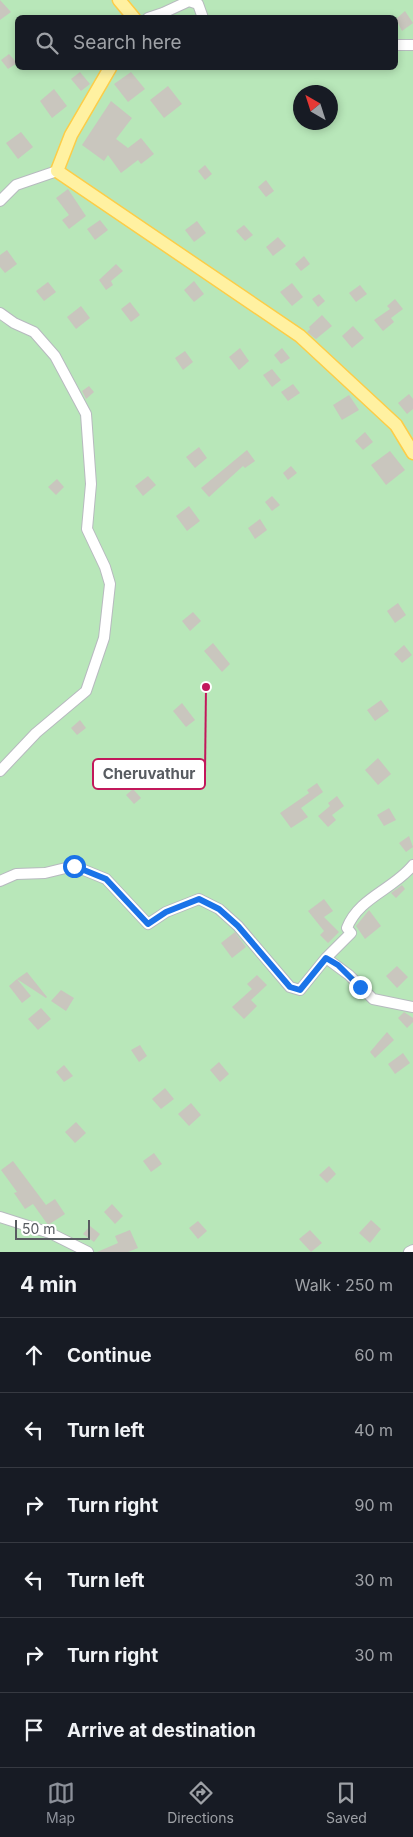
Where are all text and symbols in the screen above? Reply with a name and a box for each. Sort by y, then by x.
search box [15,15,398,70]
icon: search [33,29,61,57]
text: Search here [73,31,182,54]
north arrow [293,85,338,130]
callout: Cheruvathur [93,759,205,789]
text: Cheruvathur [103,764,195,783]
route start [63,855,86,878]
route end [349,976,372,999]
scale bar [15,1217,90,1240]
text: 50 m [22,1220,56,1237]
text: 4 min [20,1272,77,1297]
text: Walk · 250 m [295,1275,393,1295]
icon: ahead [20,1341,48,1369]
text: Continue [67,1344,152,1367]
text: 60 m [354,1345,393,1365]
icon: left [20,1416,48,1444]
text: Turn left [67,1419,145,1442]
text: 40 m [354,1420,393,1440]
icon: right [20,1491,48,1519]
text: Turn right [67,1494,158,1517]
text: 90 m [354,1495,393,1515]
icon: left [20,1566,48,1594]
text: Turn left [67,1569,145,1592]
text: 30 m [355,1570,393,1590]
icon: right [20,1641,48,1669]
text: Turn right [67,1644,158,1667]
text: 30 m [355,1645,393,1665]
icon: arrive [20,1716,48,1744]
text: Arrive at destination [67,1719,256,1742]
tab: Map [46,1779,75,1826]
tab: Directions [167,1779,234,1826]
tab: Saved [326,1779,367,1826]

